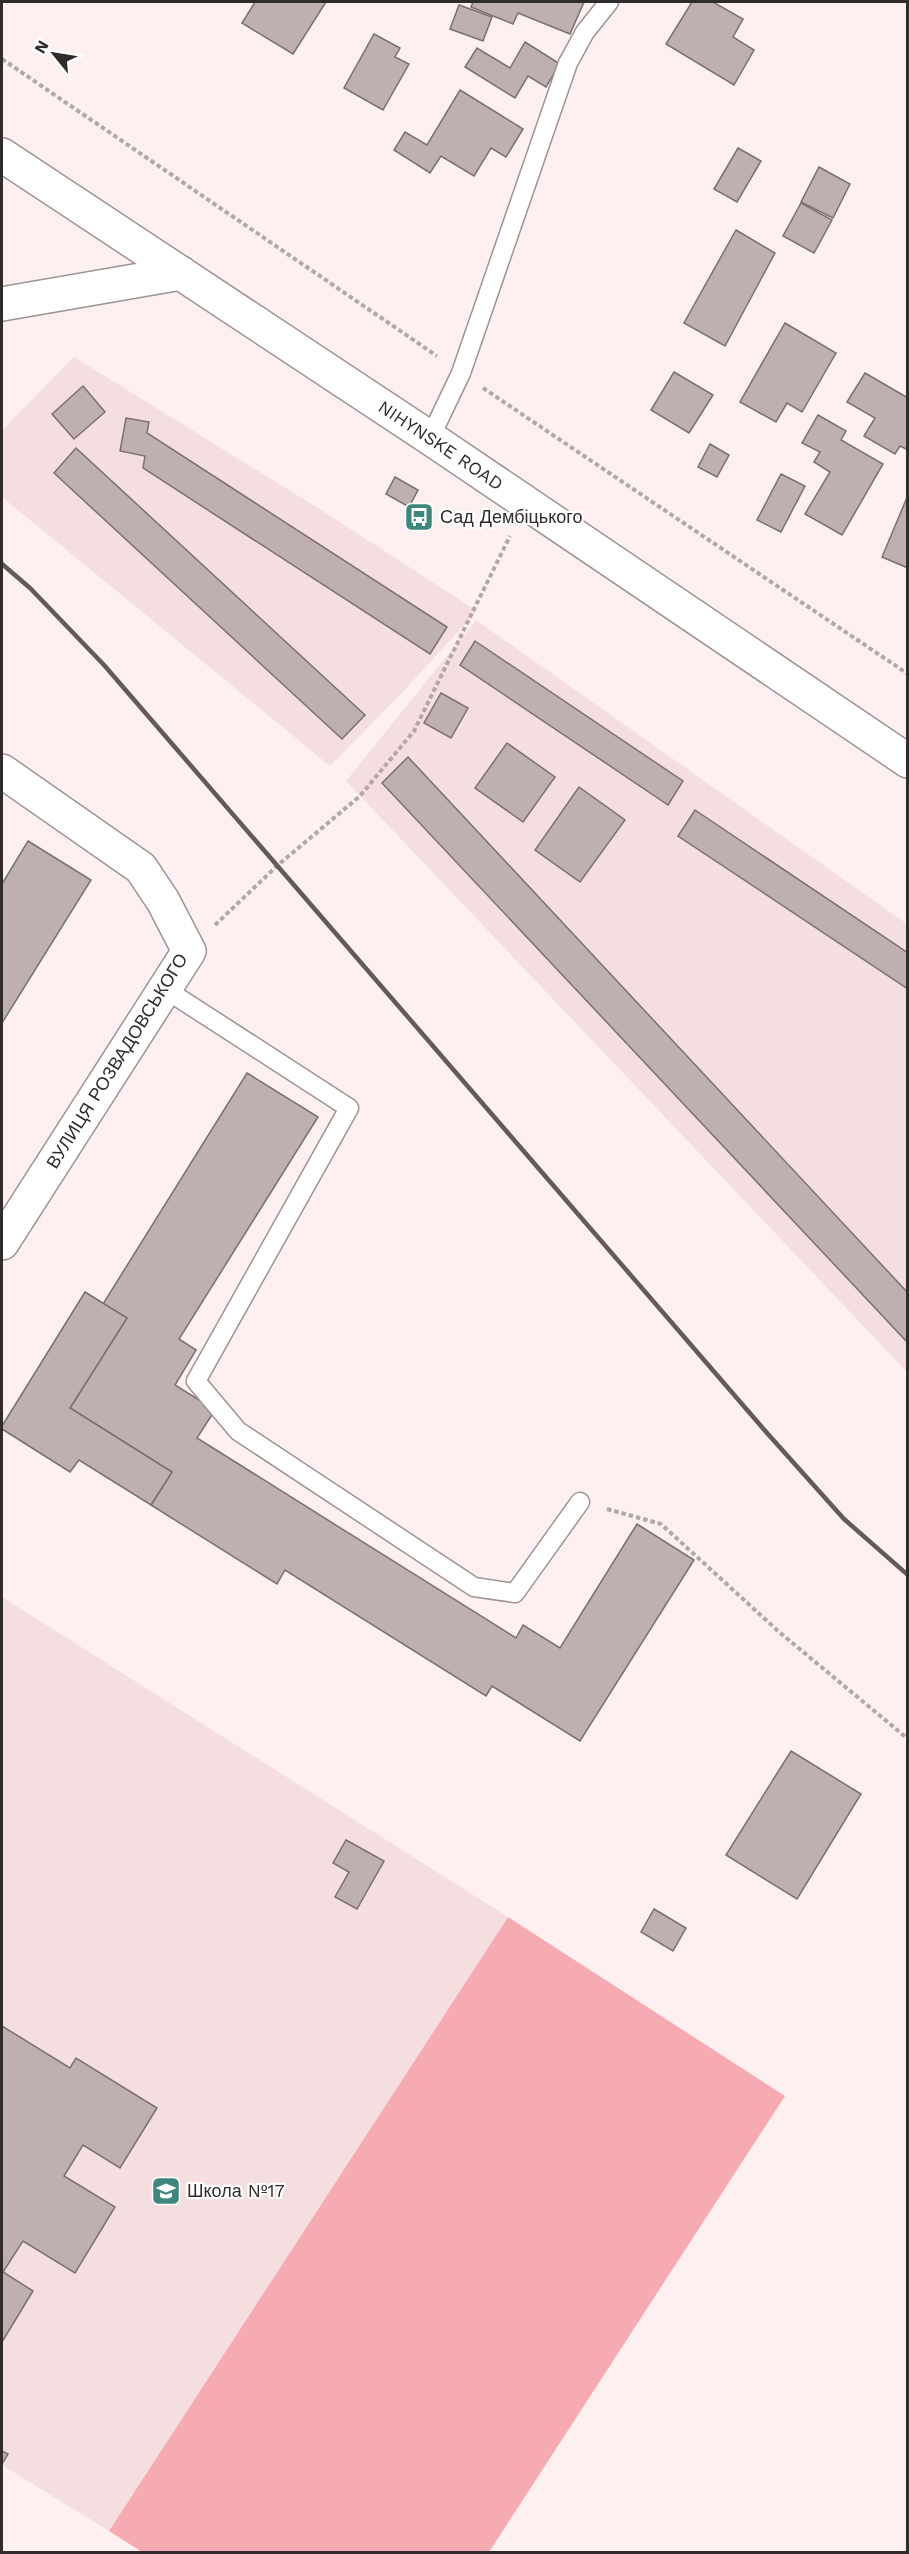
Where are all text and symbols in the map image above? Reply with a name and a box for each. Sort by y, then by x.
north arrow [24,24,84,84]
text: N [30,37,53,57]
street label: NIHYNSKE ROAD [374,396,507,494]
bus stop icon: Сад Дембіцького [403,501,435,533]
place label: Сад Дембіцького [440,506,583,527]
street label: ВУЛИЦЯ РОЗВАДОВСЬКОГО [42,949,192,1172]
school or university icon: Школа №17 [150,2175,182,2207]
place label: Школа №17 [187,2180,285,2201]

